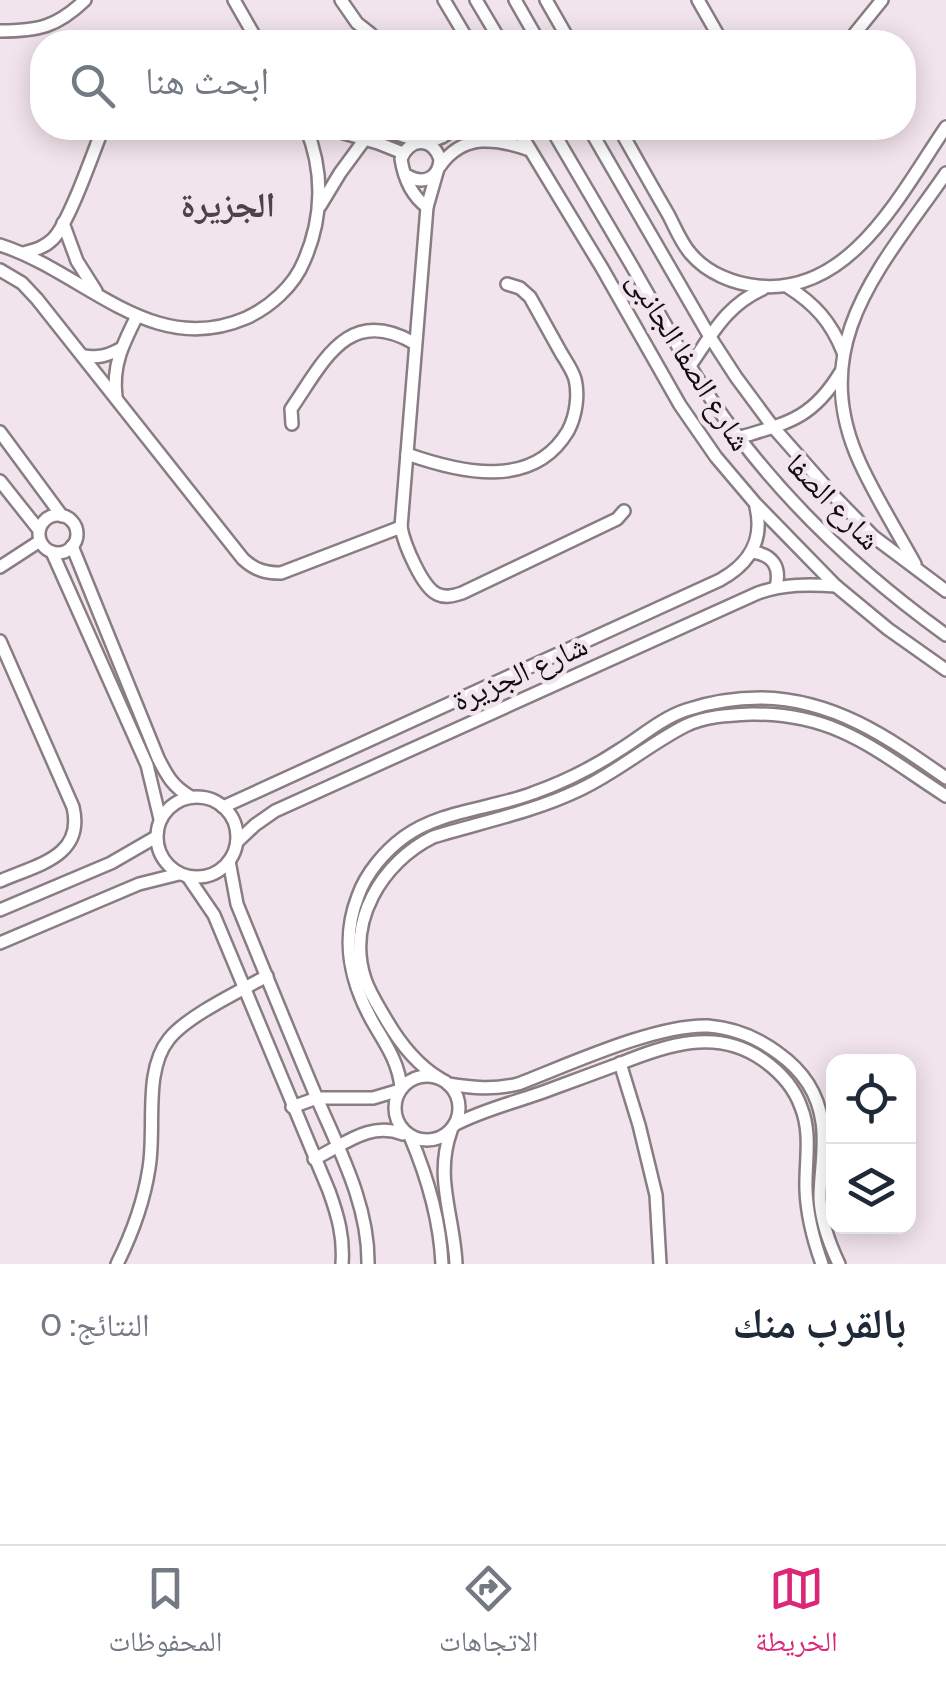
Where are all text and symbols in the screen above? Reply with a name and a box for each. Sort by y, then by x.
search box [30,30,916,140]
text: ابحث هنا [145,57,269,104]
icon: search [65,58,120,113]
district label: الجزيرة [180,183,276,226]
street label: شارع الصفا الجانبى [618,264,760,458]
street label: شارع الصفا [778,446,888,558]
street label: شارع الجزيرة [446,626,594,720]
map controls [826,1054,916,1234]
button: locate [826,1054,916,1144]
button: layers [826,1144,916,1234]
text: بالقرب منك [733,1297,906,1349]
text: النتائج: 0 [40,1305,150,1344]
tab: المحفوظات [108,1561,222,1669]
tab: الاتجاهات [439,1561,538,1669]
tab: الخريطة [755,1561,838,1669]

